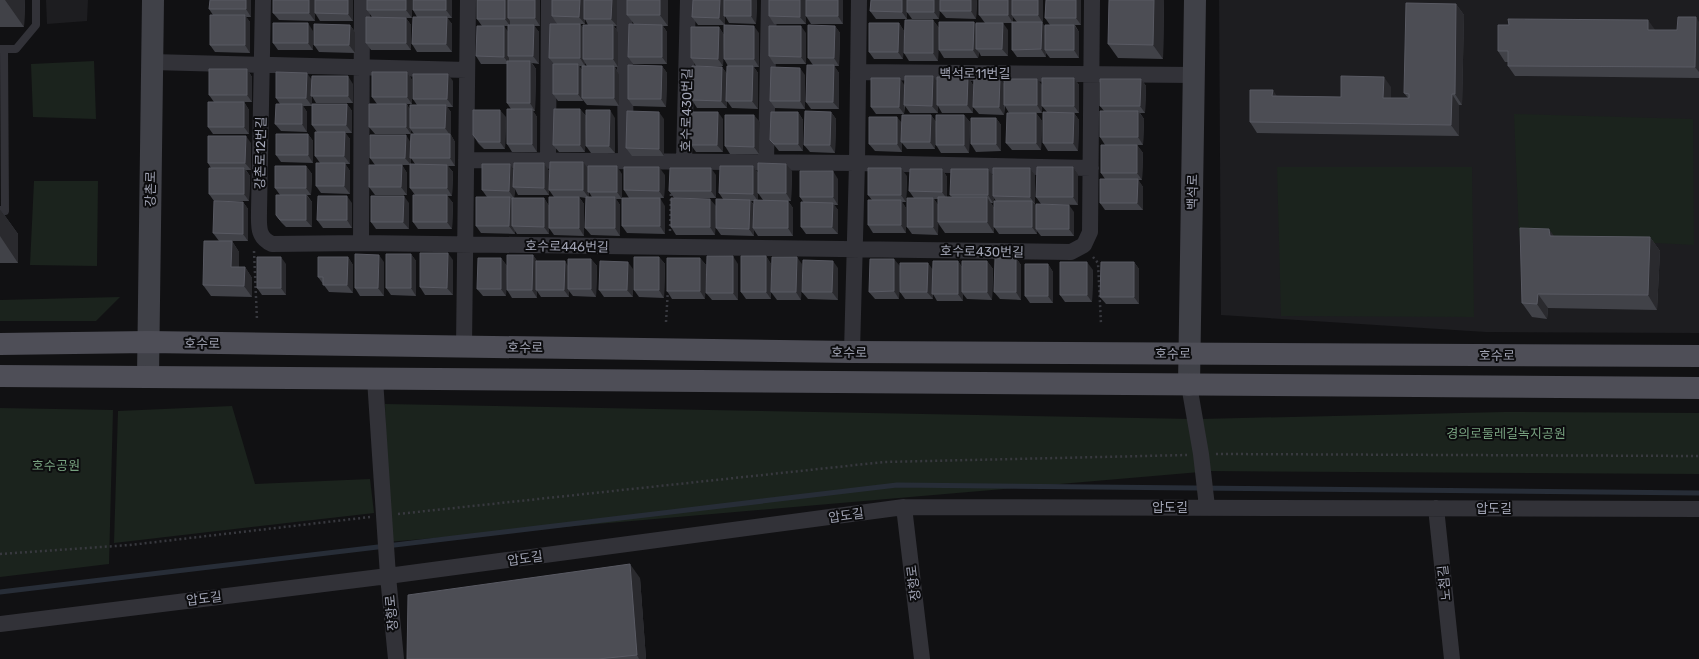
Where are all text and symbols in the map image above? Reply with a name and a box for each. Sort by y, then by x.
street label: 백석로11번길 [940,66,1010,81]
street label: 호수로430번길 [678,68,695,152]
street label: 강촌로12번길 [252,116,269,190]
street label: 강촌로 [143,171,158,207]
street label: 백석로 [1185,174,1200,210]
street label: 호수로446번길 [525,238,609,255]
street label: 호수로430번길 [940,243,1024,260]
street label: 호수로 [184,336,220,351]
street label: 호수로 [507,340,543,355]
street label: 호수로 [831,345,867,360]
street label: 호수로 [1155,346,1191,361]
street label: 호수로 [1479,348,1515,363]
park label: 경의로둘레길녹지공원 [1446,426,1566,441]
park label: 호수공원 [32,458,80,473]
street label: 압도길 [1152,500,1188,515]
street label: 압도길 [1476,501,1512,516]
street label: 압도길 [827,506,865,525]
street label: 압도길 [506,549,544,568]
street label: 장항로 [904,564,923,602]
street label: 노첨길 [1435,564,1454,602]
street label: 압도길 [185,589,223,608]
street label: 장항로 [382,594,401,631]

